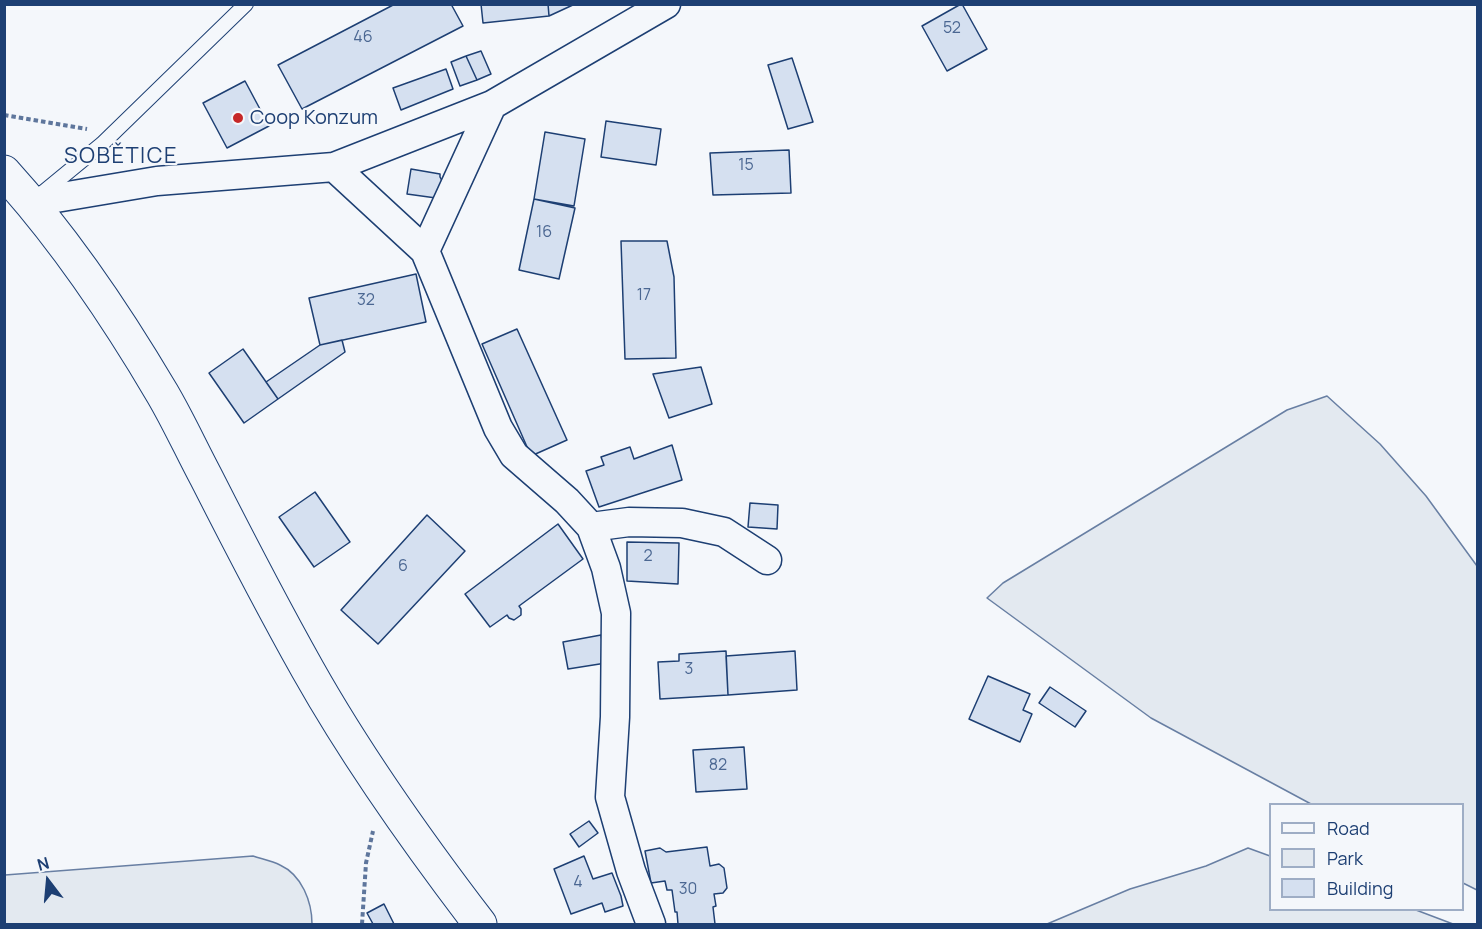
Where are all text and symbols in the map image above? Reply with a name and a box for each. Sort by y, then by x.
house number: 52 [943,19,961,39]
house number: 46 [353,28,373,48]
place label: Coop Konzum [250,106,378,130]
marker: Coop Konzum [231,111,245,125]
district label: SOBĚTICE [64,144,178,170]
house number: 15 [738,156,754,176]
house number: 16 [536,223,552,243]
house number: 17 [637,286,651,306]
house number: 32 [357,291,375,311]
house number: 2 [643,547,653,567]
house number: 6 [398,557,408,577]
house number: 3 [685,660,693,680]
house number: 82 [709,756,727,776]
legend [1269,803,1464,911]
text: Road [1327,816,1370,840]
text: Park [1327,846,1363,870]
north arrow [18,851,78,911]
text: N [34,852,52,876]
house number: 4 [573,873,583,893]
text: Building [1327,876,1393,900]
house number: 30 [679,880,697,900]

